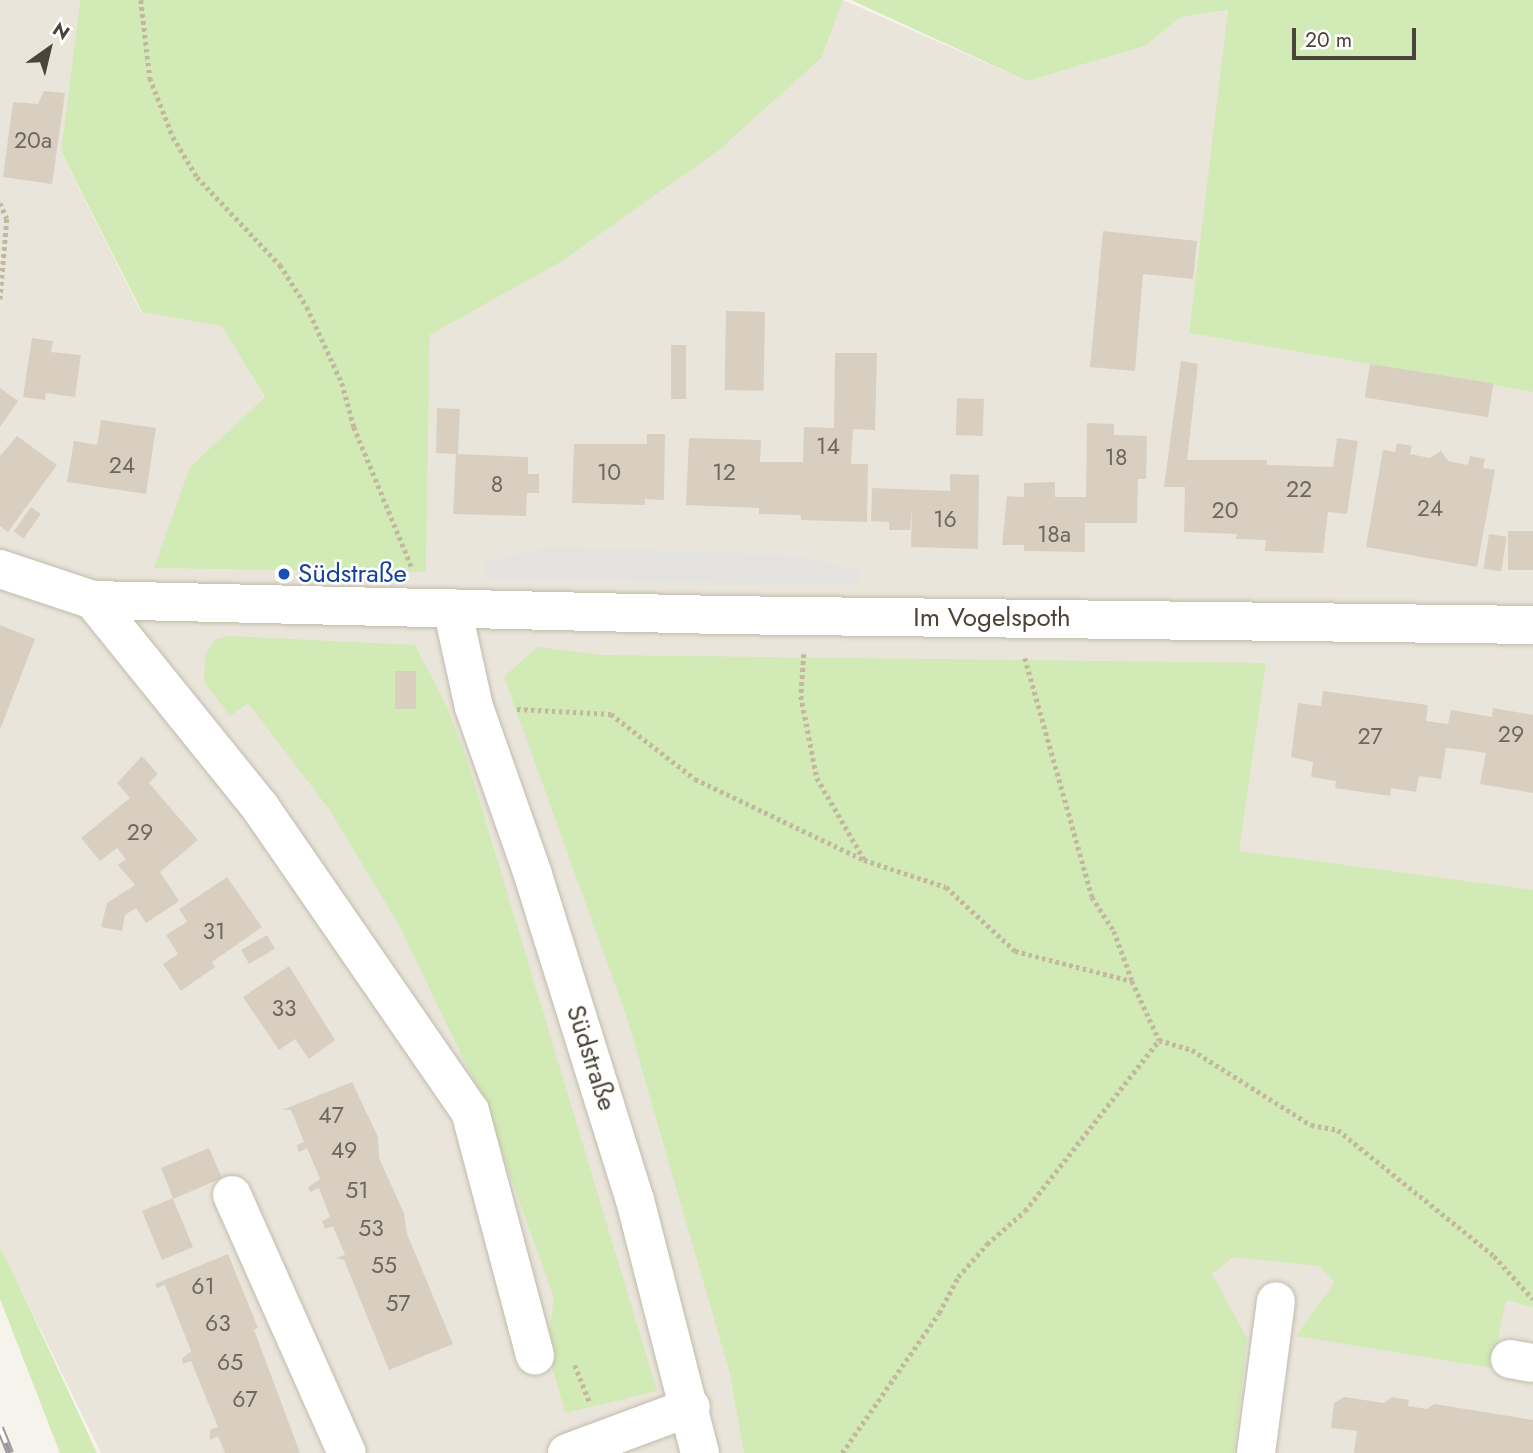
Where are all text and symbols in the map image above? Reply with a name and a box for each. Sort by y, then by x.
north arrow [14,14,84,84]
scale bar [1295,14,1419,58]
text: N [47,16,75,47]
text: 20 m [1305,25,1352,55]
house number: 20a [14,126,52,154]
house number: 14 [816,432,840,460]
house number: 18 [1105,443,1127,471]
house number: 24 [109,451,135,479]
house number: 10 [597,458,621,486]
house number: 12 [712,458,736,486]
house number: 8 [491,470,503,498]
house number: 22 [1286,475,1312,503]
house number: 24 [1417,494,1443,522]
house number: 20 [1212,496,1238,524]
house number: 16 [933,505,957,533]
house number: 18a [1037,520,1071,548]
place label: Südstraße [298,558,407,590]
marker: Südstraße [276,566,292,582]
street label: Im Vogelspoth [913,602,1071,634]
house number: 29 [1498,720,1524,748]
house number: 27 [1357,722,1383,750]
house number: 29 [127,818,153,846]
house number: 31 [203,917,225,945]
house number: 33 [271,994,297,1022]
street label: Südstraße [559,1001,623,1115]
house number: 47 [318,1101,344,1129]
house number: 49 [331,1136,357,1164]
house number: 51 [345,1176,369,1204]
house number: 53 [358,1214,384,1242]
house number: 55 [371,1251,397,1279]
house number: 61 [191,1272,215,1300]
house number: 57 [385,1289,411,1317]
house number: 63 [205,1309,231,1337]
house number: 65 [217,1348,243,1376]
house number: 67 [232,1385,258,1413]

